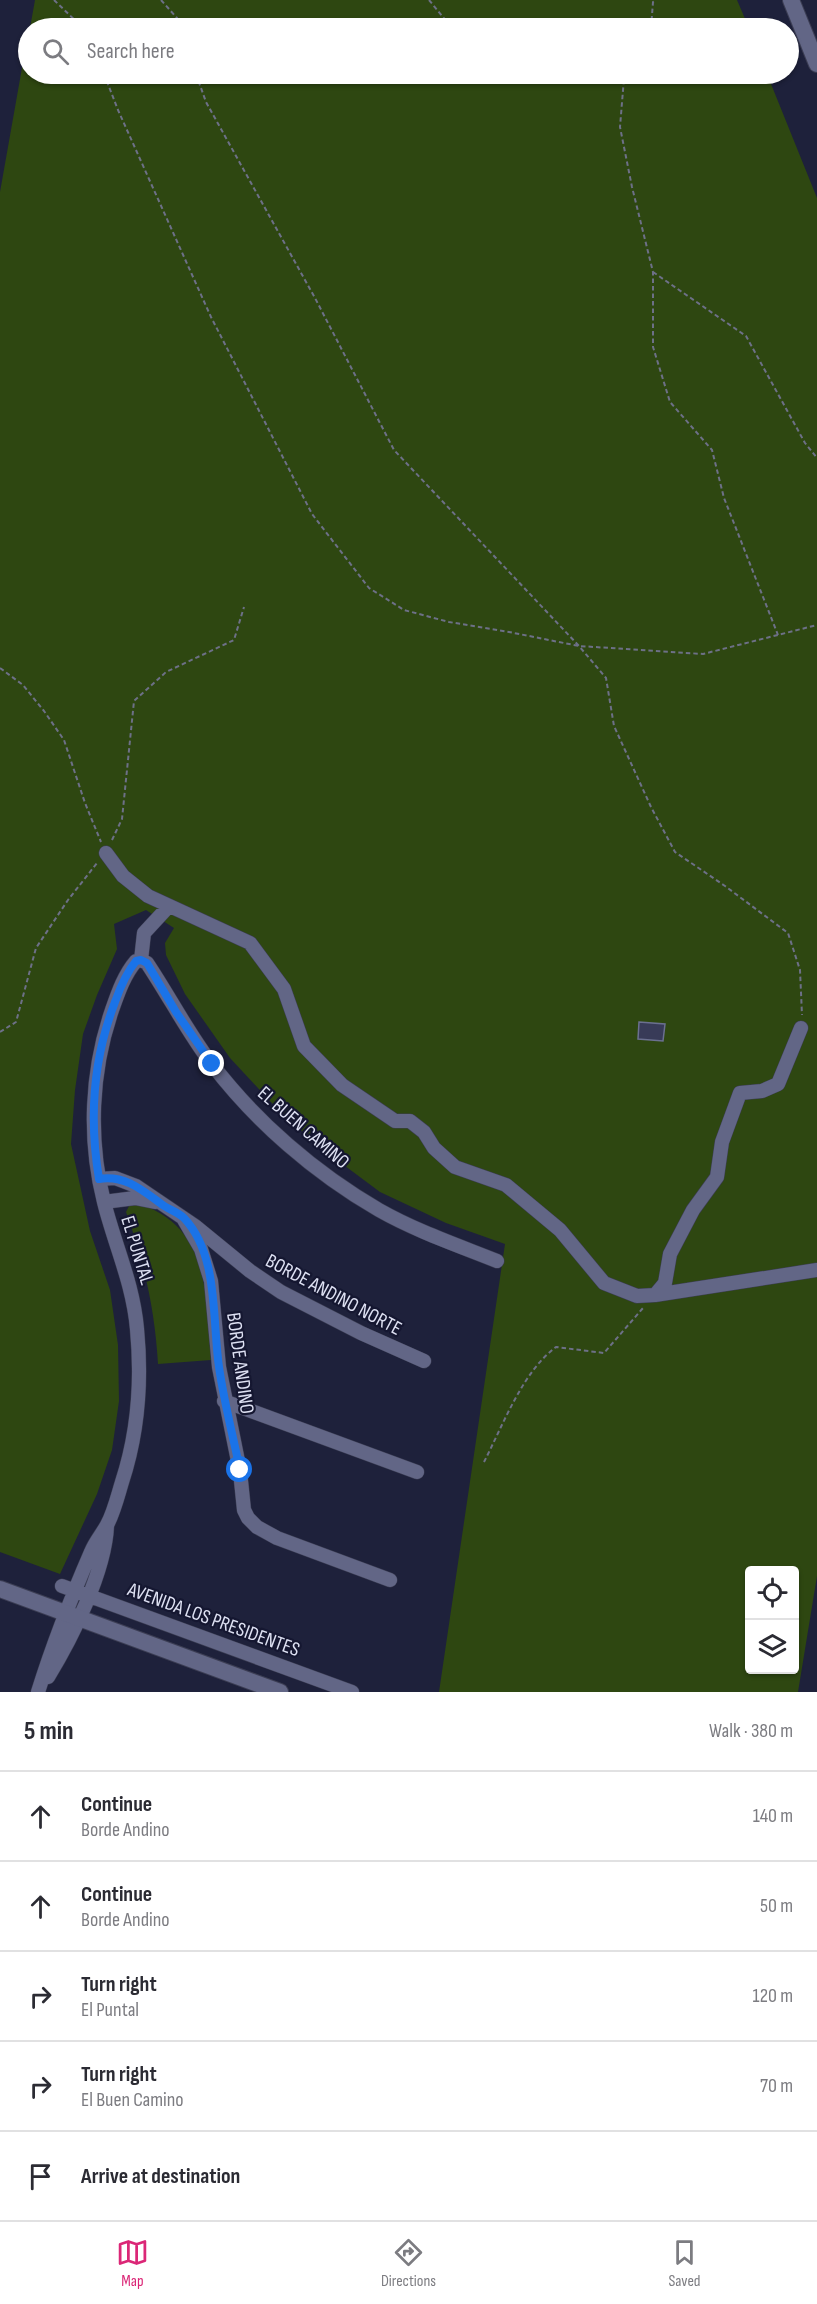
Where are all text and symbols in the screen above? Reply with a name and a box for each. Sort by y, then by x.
search box [18,18,799,84]
icon: search [39,35,72,68]
text: Search here [87,38,174,65]
route end [198,1050,224,1076]
street label: EL BUEN CAMINO [253,1081,354,1174]
street label: EL PUNTAL [115,1213,159,1288]
street label: BORDE ANDINO NORTE [261,1249,406,1341]
street label: BORDE ANDINO [221,1311,259,1415]
route start [226,1456,252,1482]
map controls [745,1566,799,1674]
button: locate [745,1566,799,1620]
street label: AVENIDA LOS PRESIDENTES [124,1577,303,1662]
button: layers [745,1620,799,1674]
text: 5 min [24,1716,74,1747]
text: Walk · 380 m [709,1719,793,1743]
text: Continue [81,1791,152,1818]
icon: ahead [24,1800,57,1833]
text: 140 m [753,1804,793,1828]
text: Borde Andino [81,1818,170,1842]
text: Continue [81,1881,152,1908]
icon: ahead [24,1890,57,1923]
text: 50 m [760,1894,793,1918]
text: Borde Andino [81,1908,170,1932]
text: Turn right [81,1971,157,1998]
icon: right [24,1980,57,2013]
text: 120 m [753,1984,793,2008]
text: El Puntal [81,1998,139,2022]
text: Turn right [81,2061,157,2088]
icon: right [24,2070,57,2103]
text: 70 m [760,2074,793,2098]
text: El Buen Camino [81,2088,184,2112]
icon: arrive [24,2160,57,2193]
text: Arrive at destination [81,2163,240,2190]
tab: Map [116,2236,149,2291]
tab: Directions [381,2236,436,2291]
tab: Saved [668,2236,701,2291]

